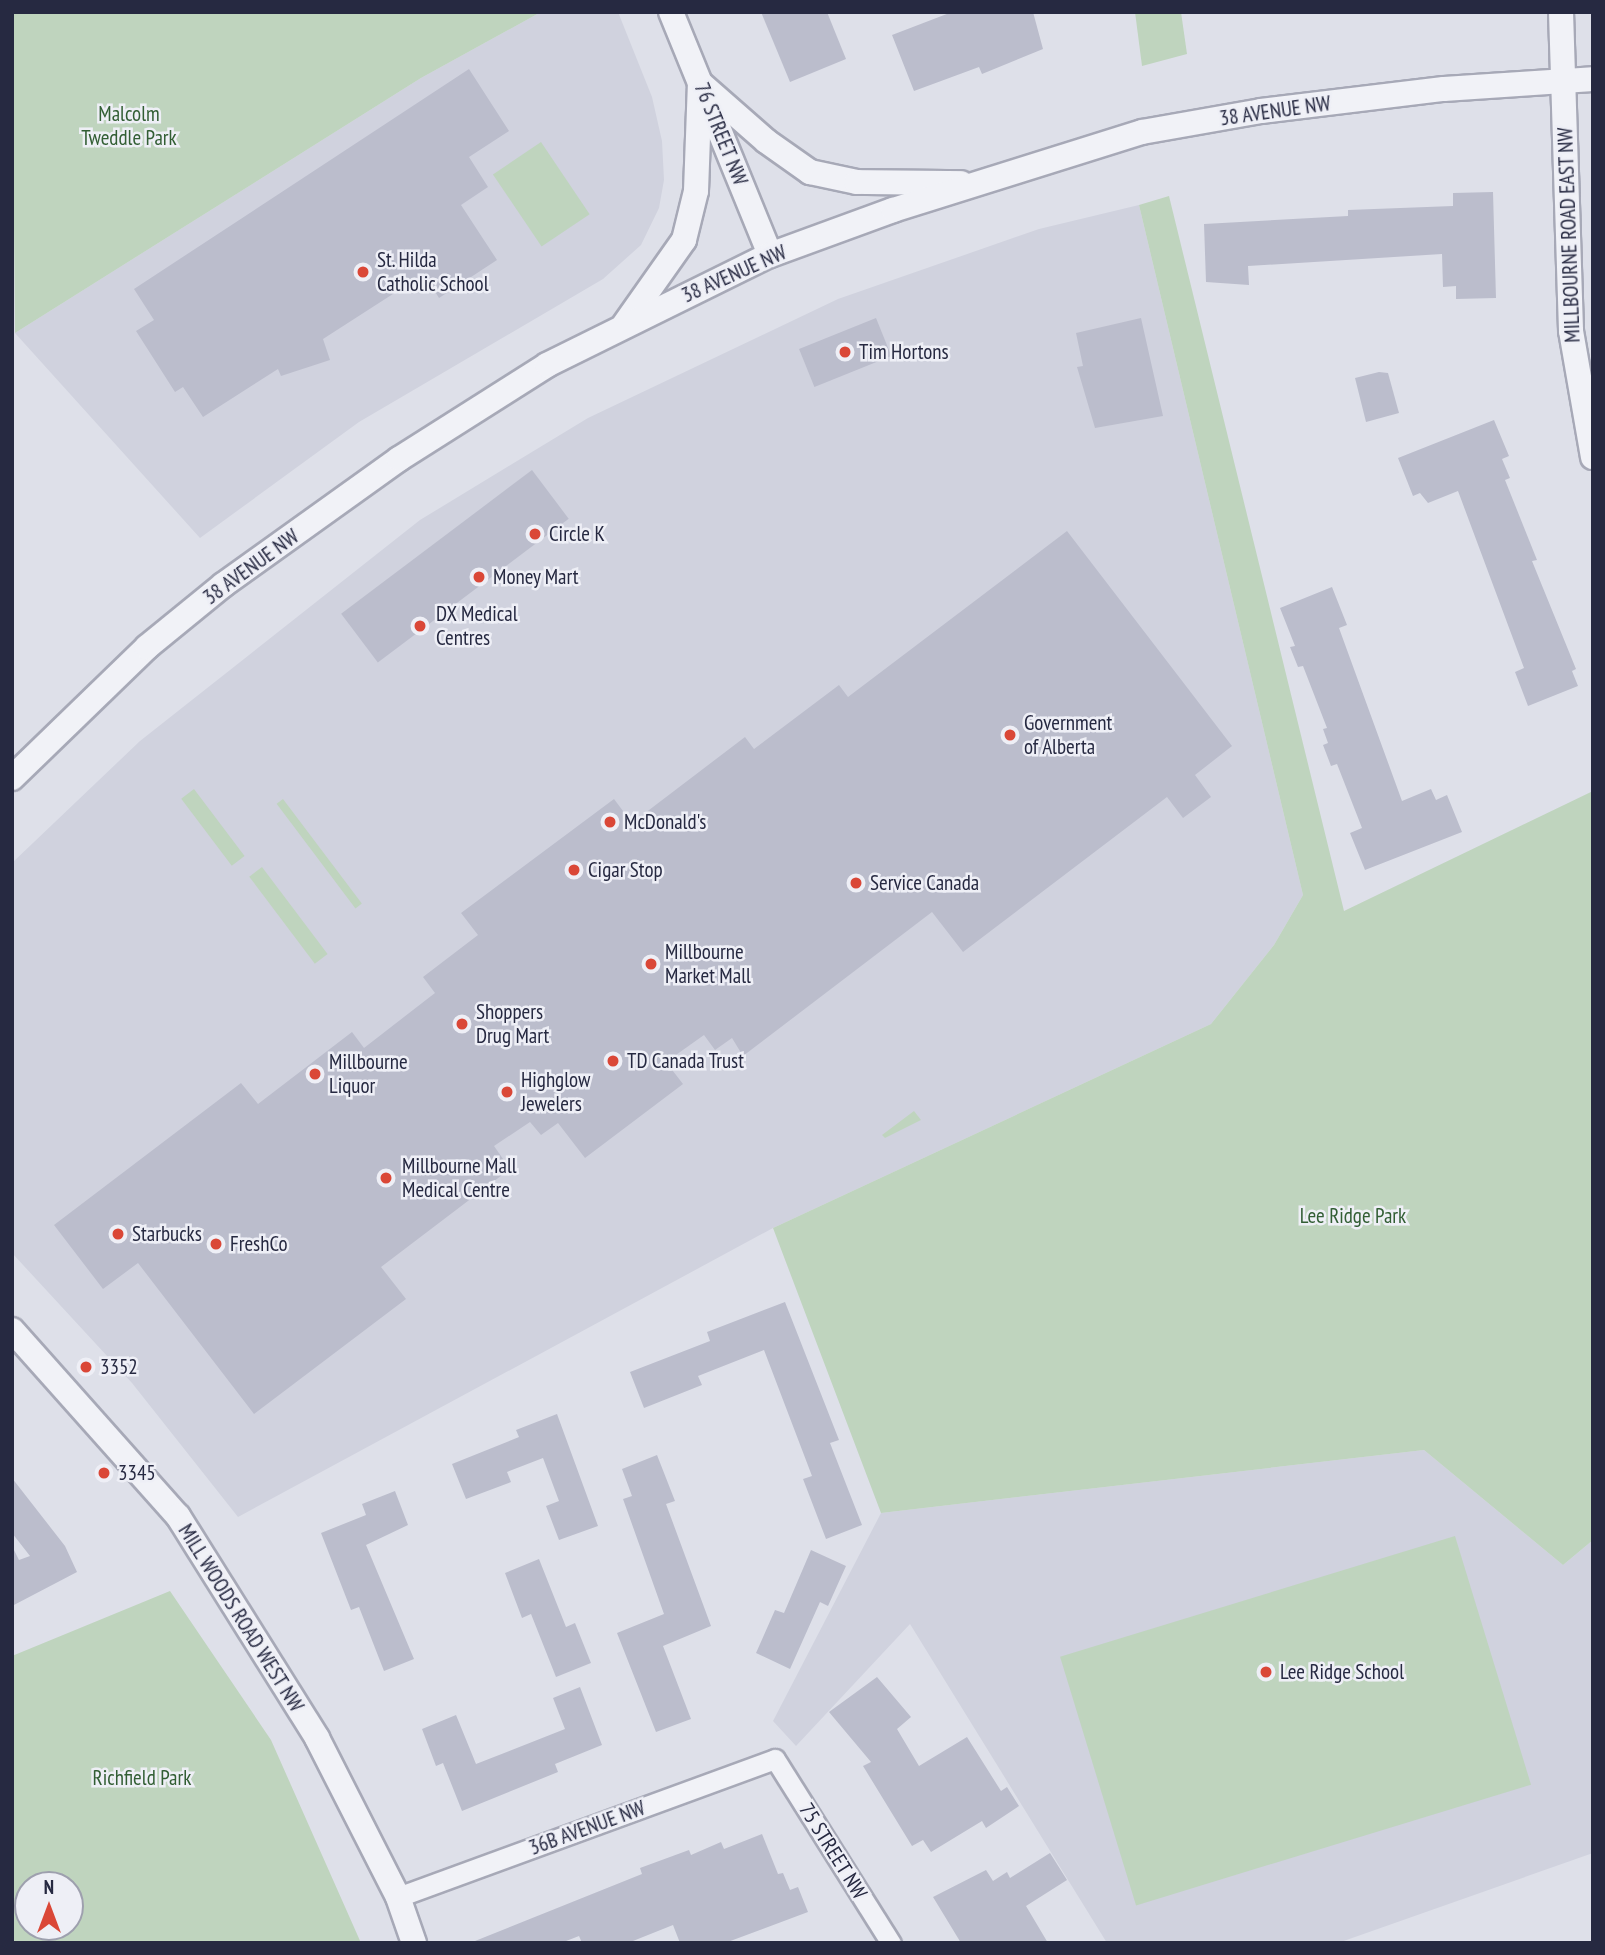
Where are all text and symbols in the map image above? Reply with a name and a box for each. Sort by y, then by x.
street label: 76 STREET NW [689,79,753,189]
street label: 38 AVENUE NW [1218,91,1332,131]
park label: Malcolm Tweddle Park [81,101,177,151]
street label: MILLBOURNE ROAD EAST NW [1553,127,1585,343]
street label: 38 AVENUE NW [678,240,790,308]
place label: St. Hilda Catholic School [377,247,489,297]
marker: St. Hilda Catholic School [355,264,371,280]
place label: Tim Hortons [859,339,949,365]
marker: Tim Hortons [837,344,853,360]
place label: Circle K [549,521,605,547]
street label: 38 AVENUE NW [198,524,304,610]
marker: Circle K [527,526,543,542]
place label: Money Mart [493,564,579,590]
marker: Money Mart [471,569,487,585]
place label: DX Medical Centres [436,601,518,651]
marker: DX Medical Centres [410,616,430,636]
place label: Government of Alberta [1024,710,1112,760]
marker: Government of Alberta [1002,727,1018,743]
place label: McDonald's [624,809,706,835]
marker: McDonald's [602,814,618,830]
place label: Cigar Stop [588,857,663,883]
marker: Cigar Stop [566,862,582,878]
place label: Service Canada [870,870,979,896]
marker: Service Canada [848,875,864,891]
place label: Millbourne Market Mall [665,939,751,989]
marker: Millbourne Market Mall [643,956,659,972]
place label: Shoppers Drug Mart [476,999,549,1049]
marker: Shoppers Drug Mart [454,1016,470,1032]
place label: TD Canada Trust [627,1048,745,1074]
place label: Millbourne Liquor [329,1049,408,1099]
marker: TD Canada Trust [605,1053,621,1069]
marker: Millbourne Liquor [307,1066,323,1082]
place label: Highglow Jewelers [521,1067,590,1117]
marker: Highglow Jewelers [499,1084,515,1100]
place label: Millbourne Mall Medical Centre [402,1153,517,1203]
marker: Millbourne Mall Medical Centre [376,1168,396,1188]
park label: Lee Ridge Park [1300,1203,1406,1229]
place label: Starbucks [132,1221,202,1247]
marker: Starbucks [110,1226,126,1242]
place label: FreshCo [230,1231,288,1257]
marker: FreshCo [208,1236,224,1252]
place label: 3352 [100,1354,138,1380]
marker: 3352 [78,1359,94,1375]
place label: 3345 [118,1460,156,1486]
marker: 3345 [96,1465,112,1481]
street label: MILL WOODS ROAD WEST NW [172,1519,310,1717]
place label: Lee Ridge School [1280,1659,1404,1685]
marker: Lee Ridge School [1258,1664,1274,1680]
park label: Richfield Park [93,1765,191,1791]
street label: 36B AVENUE NW [525,1795,649,1861]
street label: 75 STREET NW [793,1798,873,1904]
north arrow [14,1871,84,1941]
text: N [44,1875,54,1899]

